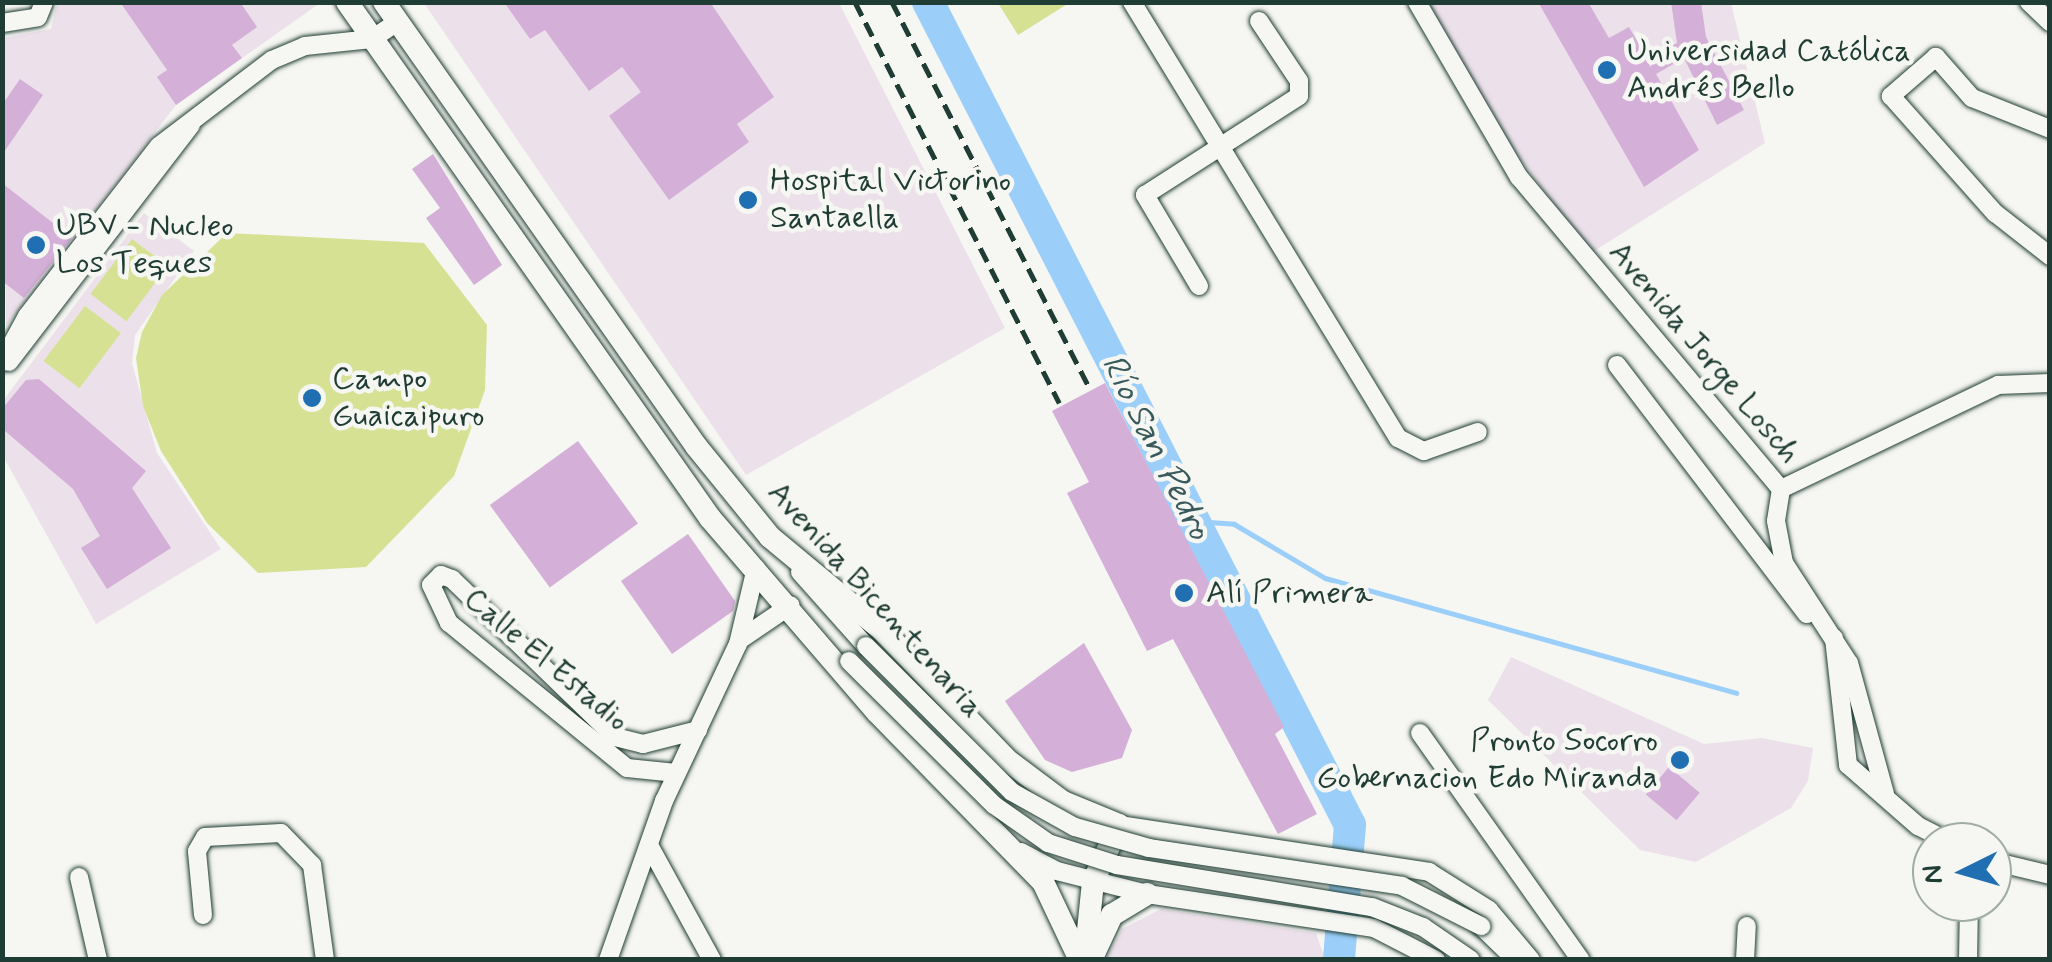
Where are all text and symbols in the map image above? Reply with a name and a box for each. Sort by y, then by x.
place label: Universidad Católica Andrés Bello [1627,33,1908,108]
marker: Universidad Católica Andrés Bello [1596,59,1618,81]
place label: Hospital Victorino Santaella [770,163,1008,238]
marker: Hospital Victorino Santaella [735,187,761,213]
place label: UBV - Nucleo Los Teques [56,208,234,283]
marker: UBV - Nucleo Los Teques [25,234,47,256]
street label: Avenida Jorge Losch [1600,234,1808,472]
water label: Río San Pedro [1092,348,1220,546]
place label: Campo Guaicaipuro [332,361,485,436]
marker: Campo Guaicaipuro [301,387,323,409]
street label: Avenida Bicentenaria [758,473,992,727]
place label: Alí Primera [1206,574,1373,612]
street label: Calle El Estadio [456,580,636,740]
marker: Alí Primera [1171,580,1197,606]
place label: Pronto Socorro Gobernacion Edo Miranda [1311,723,1658,798]
marker: Pronto Socorro Gobernacion Edo Miranda [1667,747,1693,773]
north arrow [1912,822,2012,922]
text: N [1914,864,1953,885]

